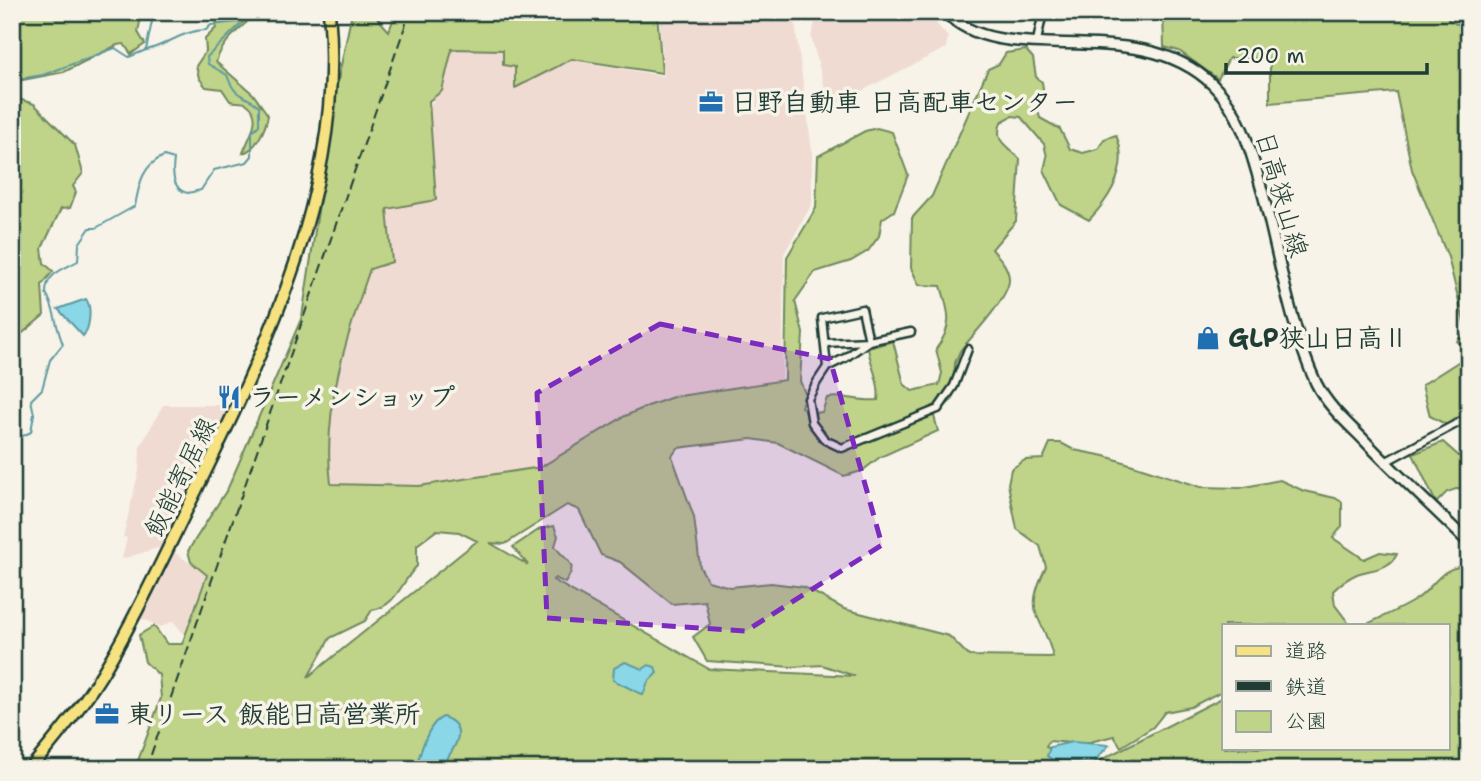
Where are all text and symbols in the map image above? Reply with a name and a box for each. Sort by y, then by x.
scale bar [1226,32,1427,76]
text: 200 m [1236,42,1305,70]
place label: 日野自動車 日高配車センター [731,84,1078,119]
office icon: 日野自動車 日高配車センター [697,88,725,116]
street label: 日高狭山線 [1248,127,1317,261]
place label: GLP狭山日高Ⅱ [1228,320,1409,355]
shop icon: GLP狭山日高Ⅱ [1194,324,1222,352]
place label: ラーメンショップ [249,379,455,414]
restaurant icon: ラーメンショップ [215,383,243,411]
street label: 飯能寄居線 [135,411,224,543]
legend [1222,624,1450,750]
text: 道路 [1285,637,1327,665]
text: 鉄道 [1285,673,1327,701]
place label: 東リース 飯能日高営業所 [127,696,420,731]
office icon: 東リース 飯能日高営業所 [93,700,121,728]
text: 公園 [1285,707,1327,735]

